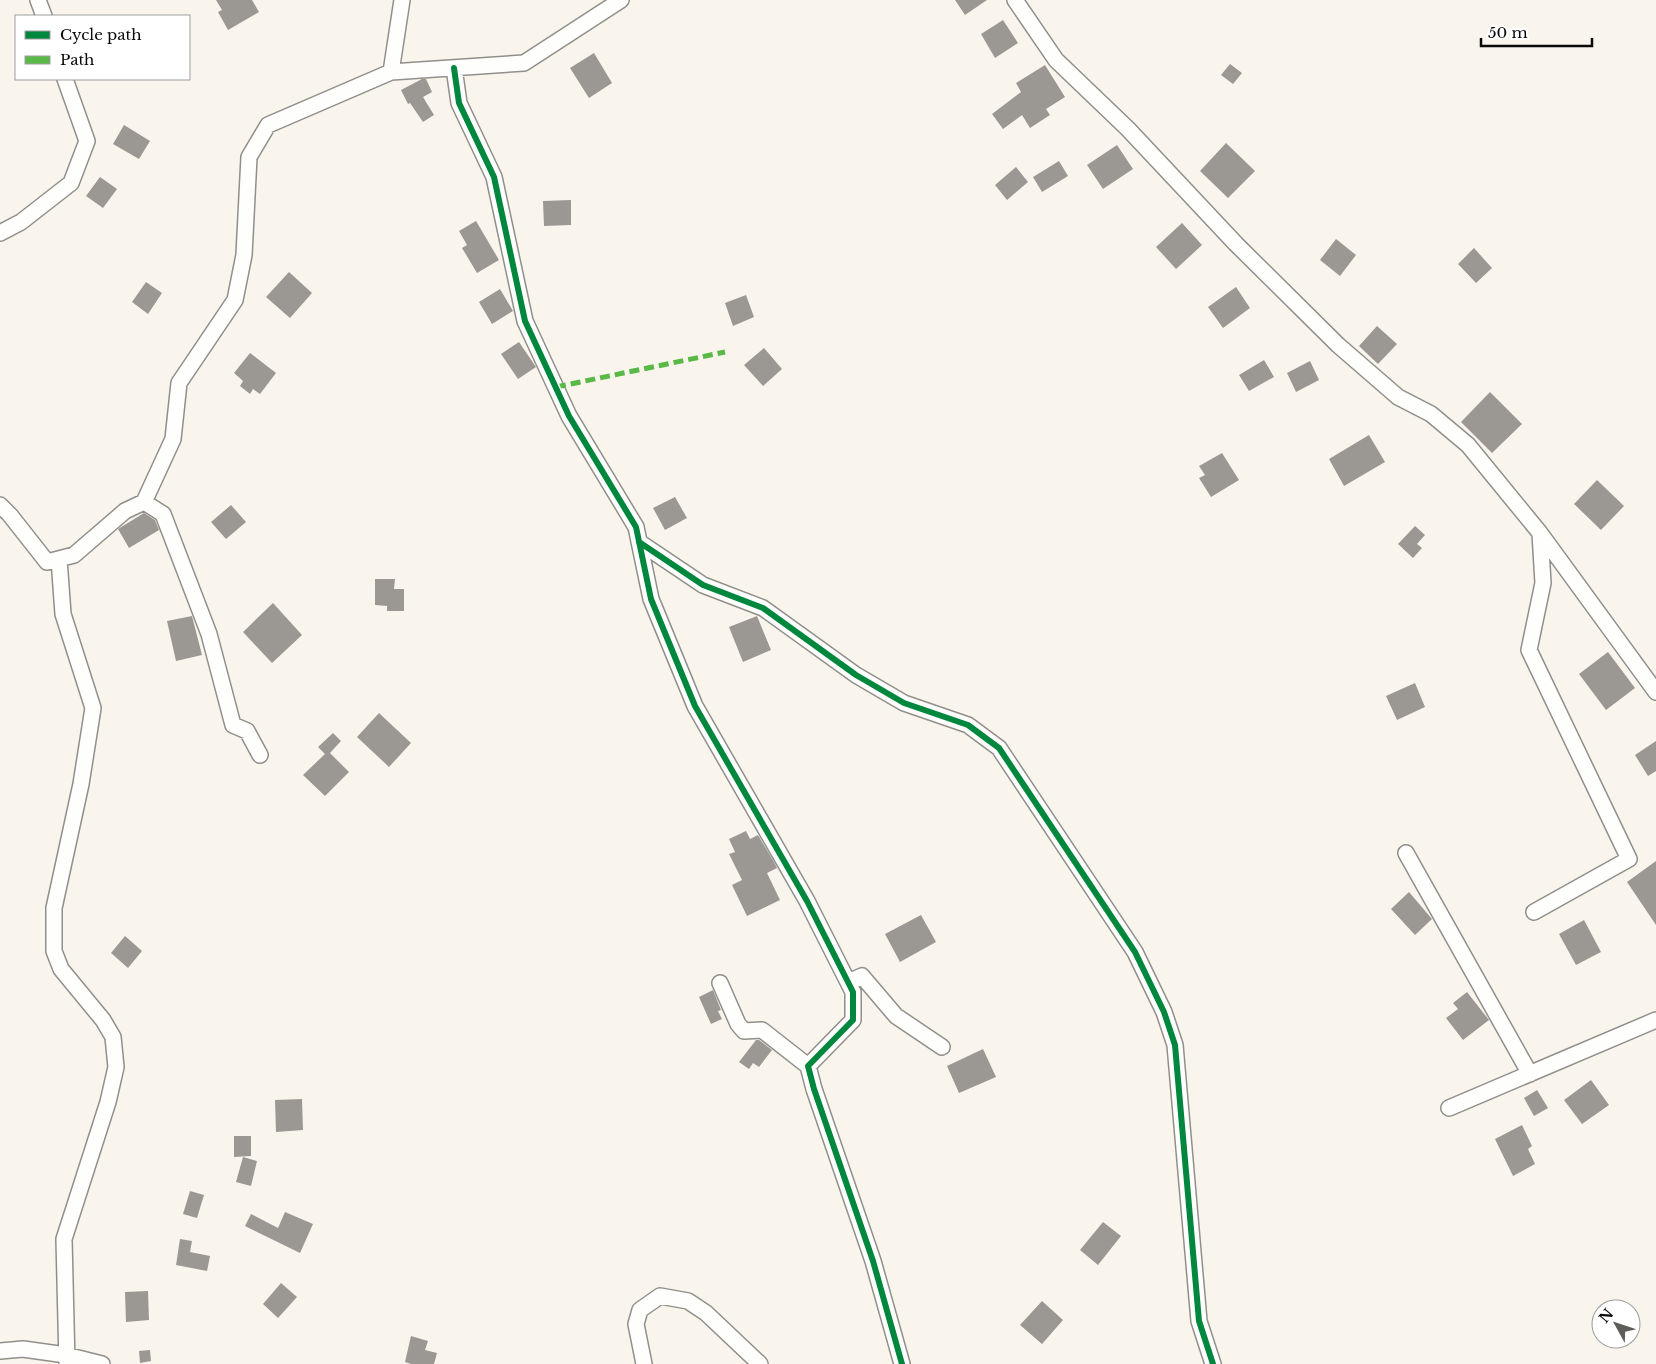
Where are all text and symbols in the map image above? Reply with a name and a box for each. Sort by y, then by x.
legend [15,15,190,80]
scale bar [1481,15,1592,47]
text: 50 m [1488,23,1528,42]
text: Cycle path [60,25,142,44]
text: Path [60,50,94,69]
north arrow [1591,1299,1641,1349]
text: N [1595,1305,1617,1326]

